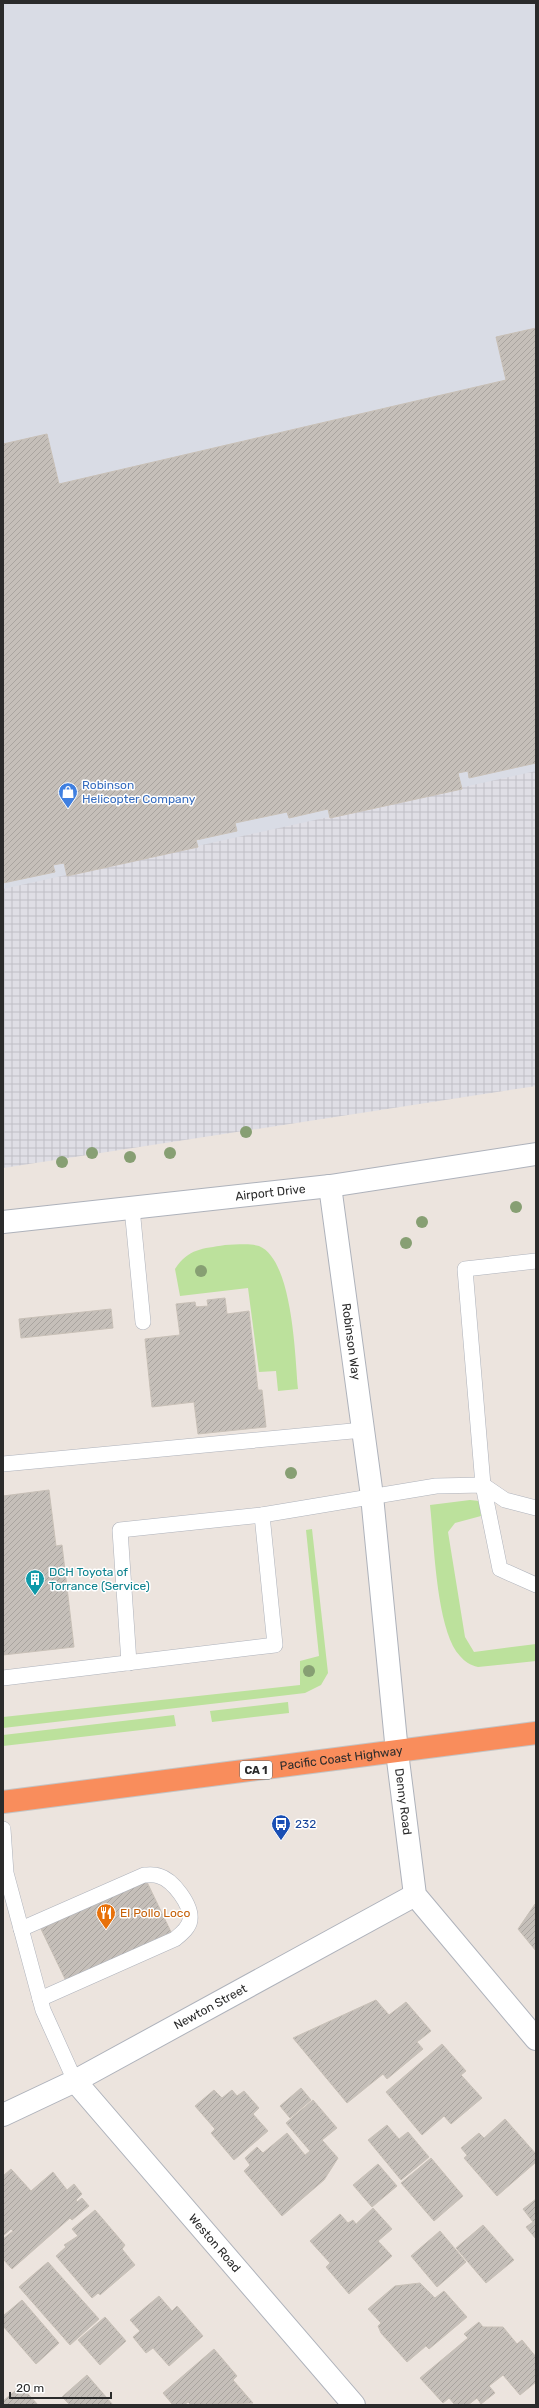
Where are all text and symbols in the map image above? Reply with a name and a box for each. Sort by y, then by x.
place label: Robinson Helicopter Company [82,778,196,806]
shop icon: Robinson Helicopter Company [57,781,79,809]
street label: Airport Drive [234,1182,307,1203]
street label: Robinson Way [339,1302,363,1381]
place label: DCH Toyota of Torrance (Service) [49,1565,150,1593]
building icon: DCH Toyota of Torrance (Service) [24,1568,46,1596]
street label: Pacific Coast Highway [279,1743,404,1773]
road number: CA 1 [240,1761,272,1779]
street label: Denny Road [392,1767,414,1836]
bus stop icon: 232 [270,1813,292,1841]
place label: 232 [295,1817,316,1831]
restaurant icon: El Pollo Loco [95,1902,117,1930]
place label: El Pollo Loco [120,1906,190,1920]
street label: Newton Street [171,1981,250,2033]
street label: Weston Road [186,2211,244,2275]
scale bar [10,2374,111,2400]
text: 20 m [16,2381,44,2395]

